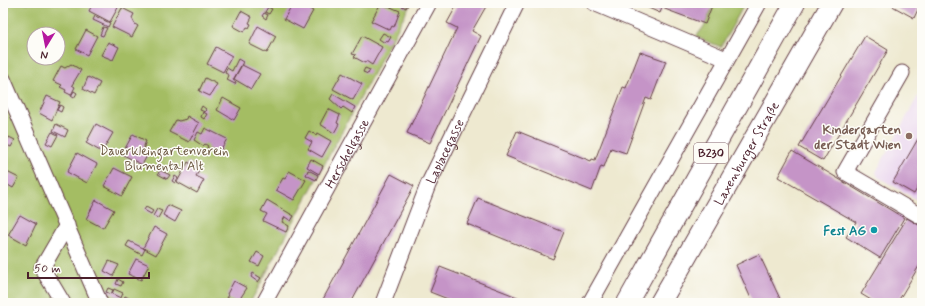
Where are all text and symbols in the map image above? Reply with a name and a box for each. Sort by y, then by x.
north arrow [26,26,66,66]
text: N [40,47,49,62]
street label: Laxenburger Straße [711,99,784,209]
street label: Herschelgasse [322,116,374,192]
street label: Laplacegasse [423,116,469,187]
place label: Kindergarten der Stadt Wien [814,122,901,154]
marker: Kindergarten der Stadt Wien [904,131,914,141]
park label: Dauerkleingartenverein Blumental Alt [99,143,229,175]
road number: B230 [694,143,728,163]
place label: Fest AG [823,223,866,240]
marker: Fest AG [869,225,879,235]
scale bar [28,254,149,280]
text: 50 m [34,261,61,277]

